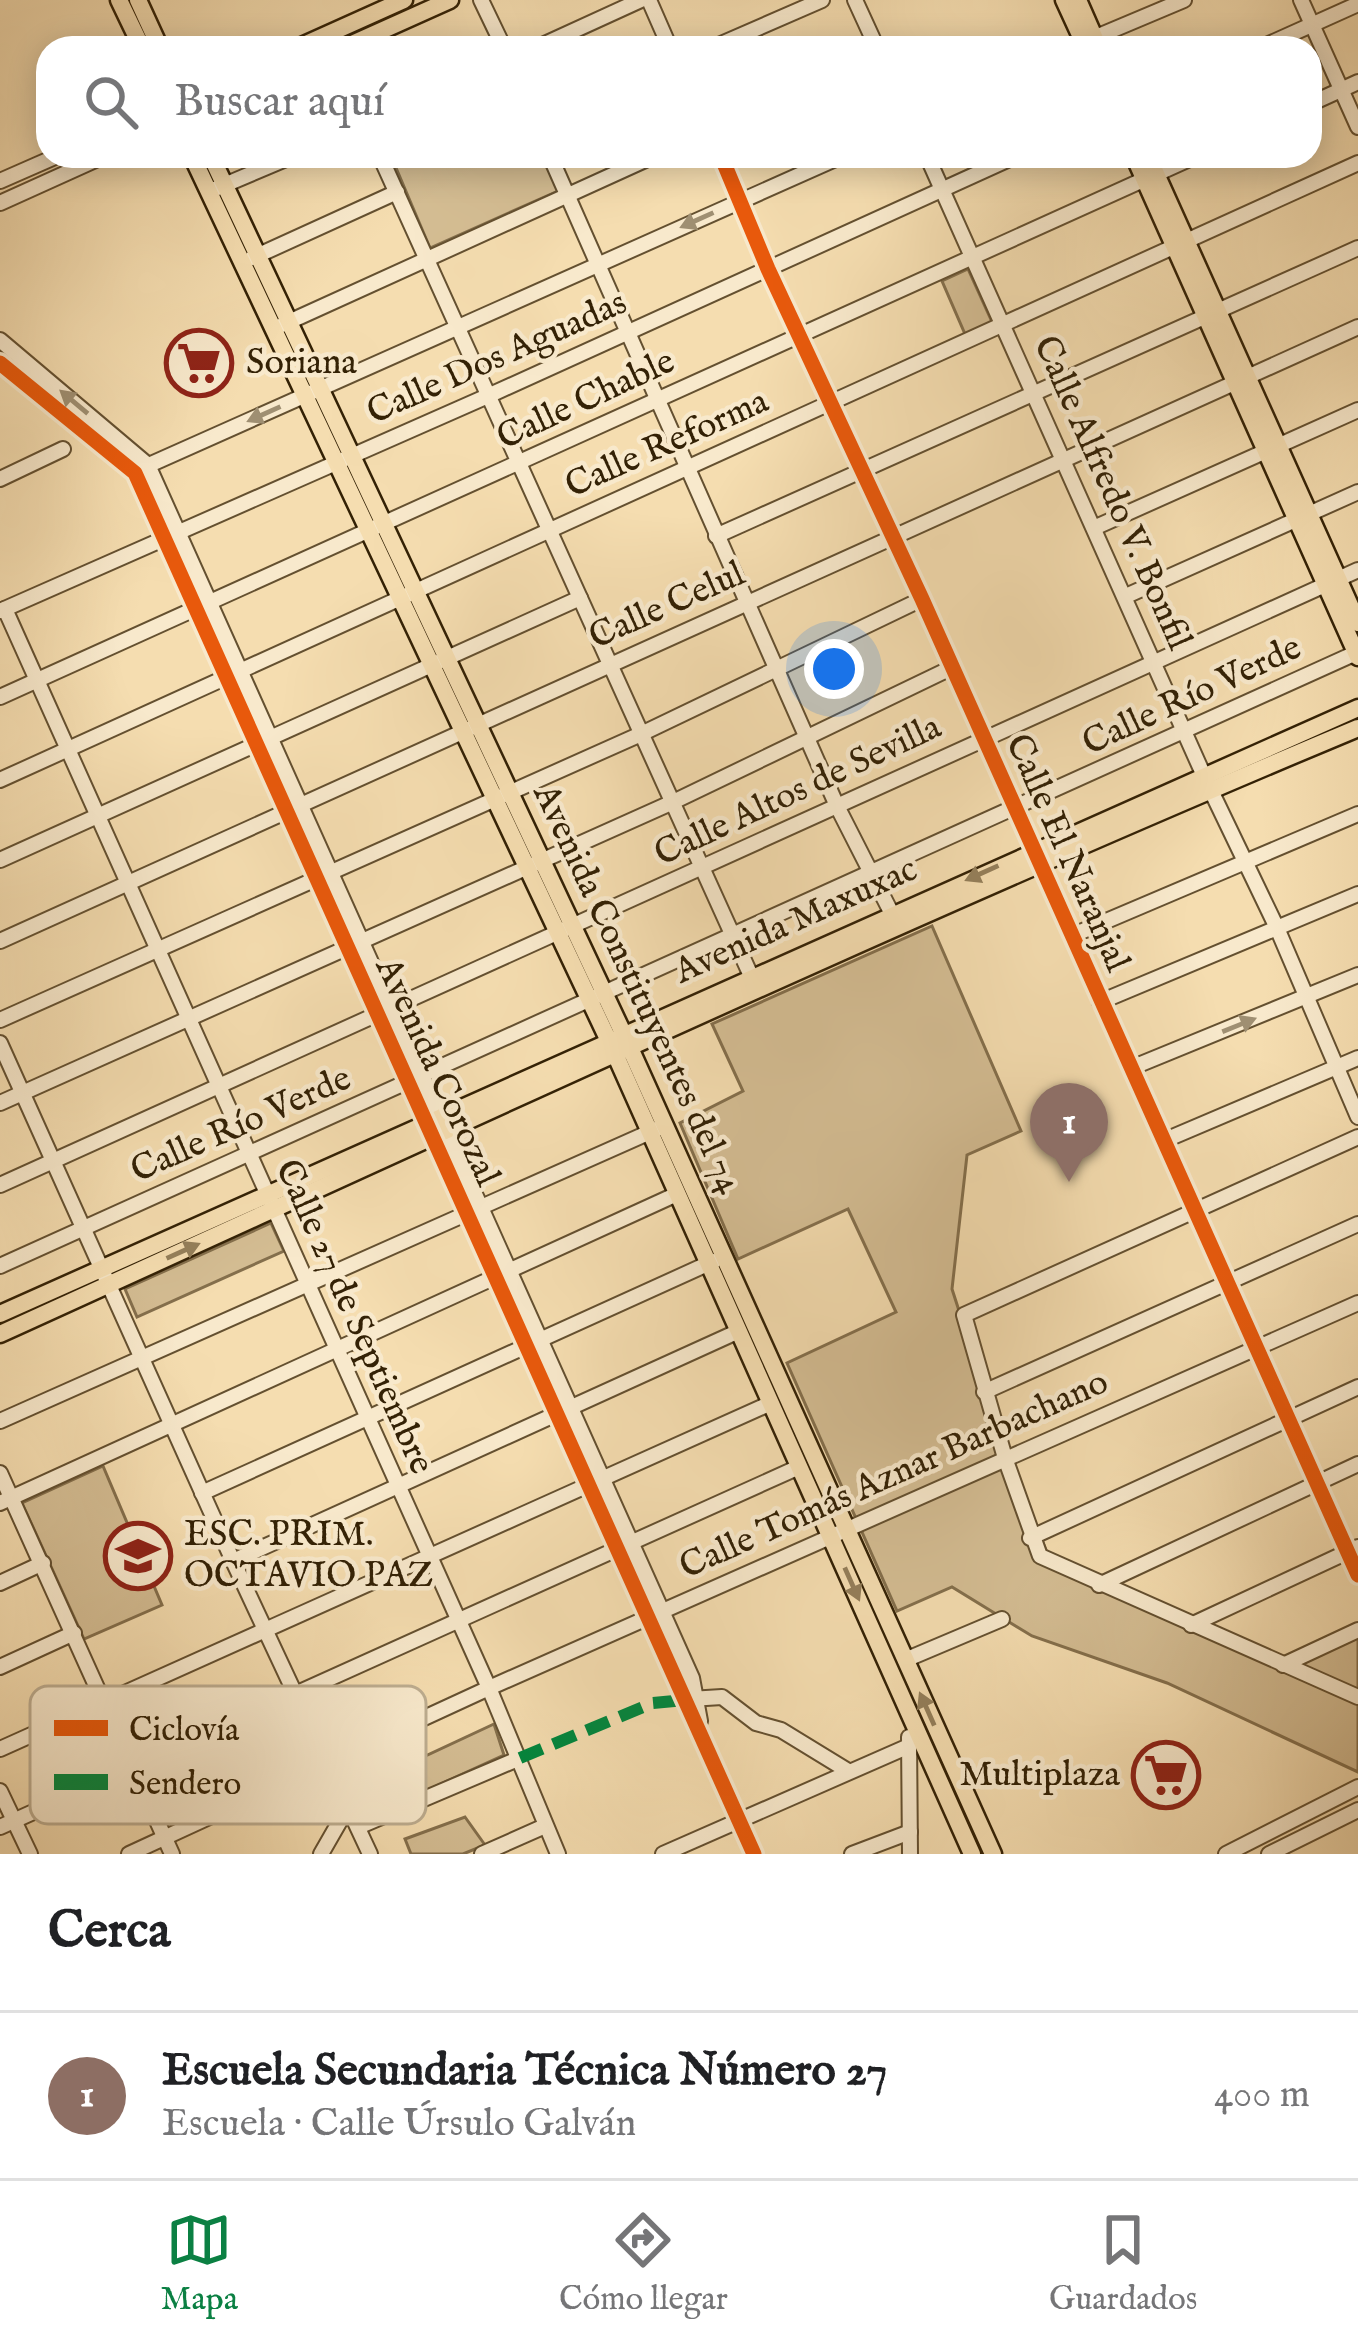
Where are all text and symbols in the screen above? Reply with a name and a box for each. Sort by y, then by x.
search box [36,36,1322,168]
icon: search [78,69,144,135]
text: Buscar aquí [174,74,385,131]
one-way arrow [679,210,714,230]
street label: Calle Dos Aguadas [360,280,634,436]
supermarket icon: Soriana [164,328,234,398]
street label: Calle Alfredo V. Bonfil [1022,329,1202,657]
street label: Calle Chable [490,339,682,461]
place label: Soriana [246,340,357,386]
street label: Calle Reforma [558,379,776,509]
one-way arrow [59,390,89,416]
one-way arrow [247,404,282,424]
street label: Calle Celul [582,551,752,661]
street label: Calle Río Verde [1075,625,1309,767]
your location [804,639,864,699]
street label: Calle Altos de Sevilla [647,704,949,878]
street label: Calle El Naranjal [994,727,1140,979]
street label: Avenida Constituyentes del 74 [521,776,752,1202]
street label: Avenida Maxuxac [666,847,925,996]
one-way arrow [964,864,999,884]
street label: Avenida Corozal [364,949,510,1194]
one-way arrow [1222,1014,1258,1033]
street label: Calle Río Verde [124,1056,358,1194]
pin: 1 [1030,1083,1108,1182]
street label: Calle 27 de Septiembre [264,1153,444,1481]
one-way arrow [166,1241,201,1261]
street label: Calle Tomás Aznar Barbachano [672,1360,1116,1590]
place label: ESC. PRIM. OCTAVIO PAZ [184,1512,433,1599]
school or university icon: ESC. PRIM. OCTAVIO PAZ [103,1521,173,1591]
one-way arrow [842,1567,862,1602]
legend [30,1686,426,1824]
one-way arrow [917,1691,937,1726]
text: Ciclovía [129,1710,240,1752]
supermarket icon: Multiplaza [1131,1740,1201,1810]
place label: Multiplaza [959,1752,1120,1798]
text: Sendero [129,1764,241,1806]
text: Cerca [48,1900,171,1965]
text: Escuela Secundaria Técnica Número 27 [162,2043,887,2100]
text: 1 [80,2071,94,2120]
text: 400 m [1214,2071,1310,2120]
text: Escuela · Calle Úrsulo Galván [162,2100,636,2149]
tab: Mapa [160,2207,238,2321]
tab: Cómo llegar [559,2207,728,2321]
tab: Guardados [1049,2207,1197,2321]

